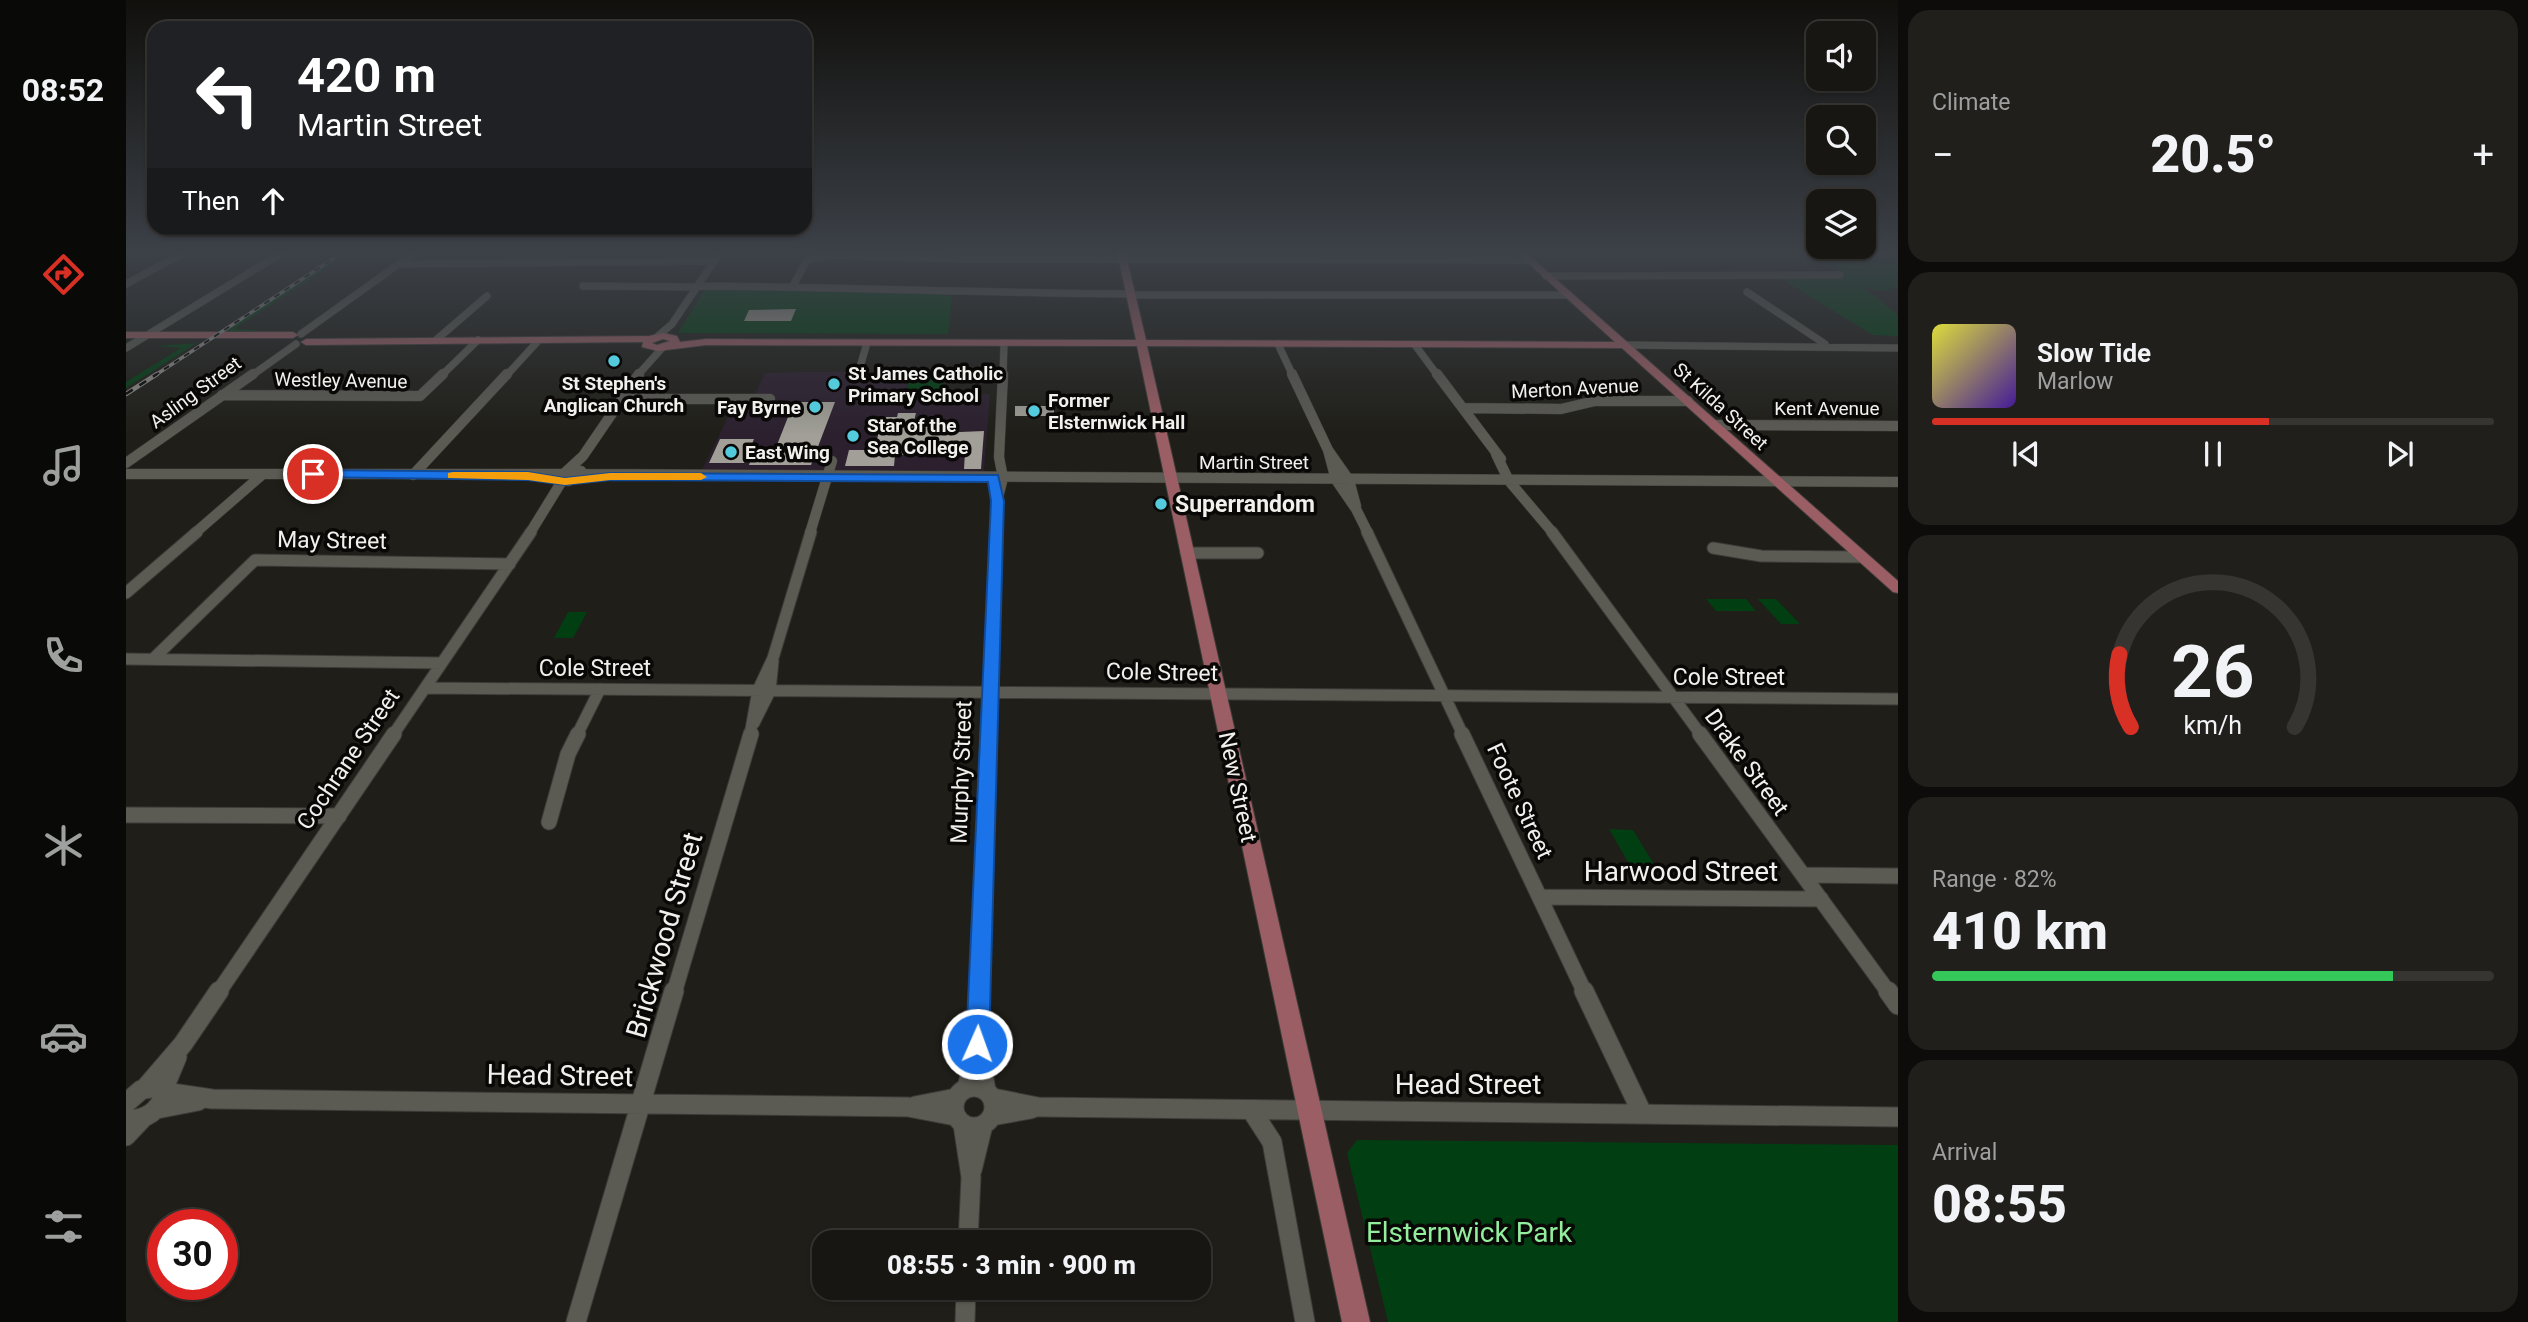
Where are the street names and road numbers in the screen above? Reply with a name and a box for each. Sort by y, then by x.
street label: Asling Street [145,352,246,433]
street label: St Kilda Street [1669,358,1773,455]
street label: Westley Avenue [274,368,408,393]
street label: Merton Avenue [1511,374,1639,403]
street label: Kent Avenue [1774,397,1880,420]
street label: Martin Street [1199,451,1309,474]
street label: May Street [277,526,387,555]
street label: Cole Street [539,655,651,682]
street label: Cole Street [1106,658,1218,687]
street label: Cole Street [1673,664,1785,691]
street label: Cochrane Street [291,684,405,835]
street label: Murphy Street [946,700,977,844]
street label: Drake Street [1699,704,1794,821]
street label: New Street [1213,729,1262,845]
street label: Foote Street [1481,739,1558,863]
street label: Brickwood Street [619,829,710,1042]
street label: Harwood Street [1584,855,1778,888]
street label: Head Street [486,1058,634,1093]
street label: Head Street [1395,1068,1541,1101]

